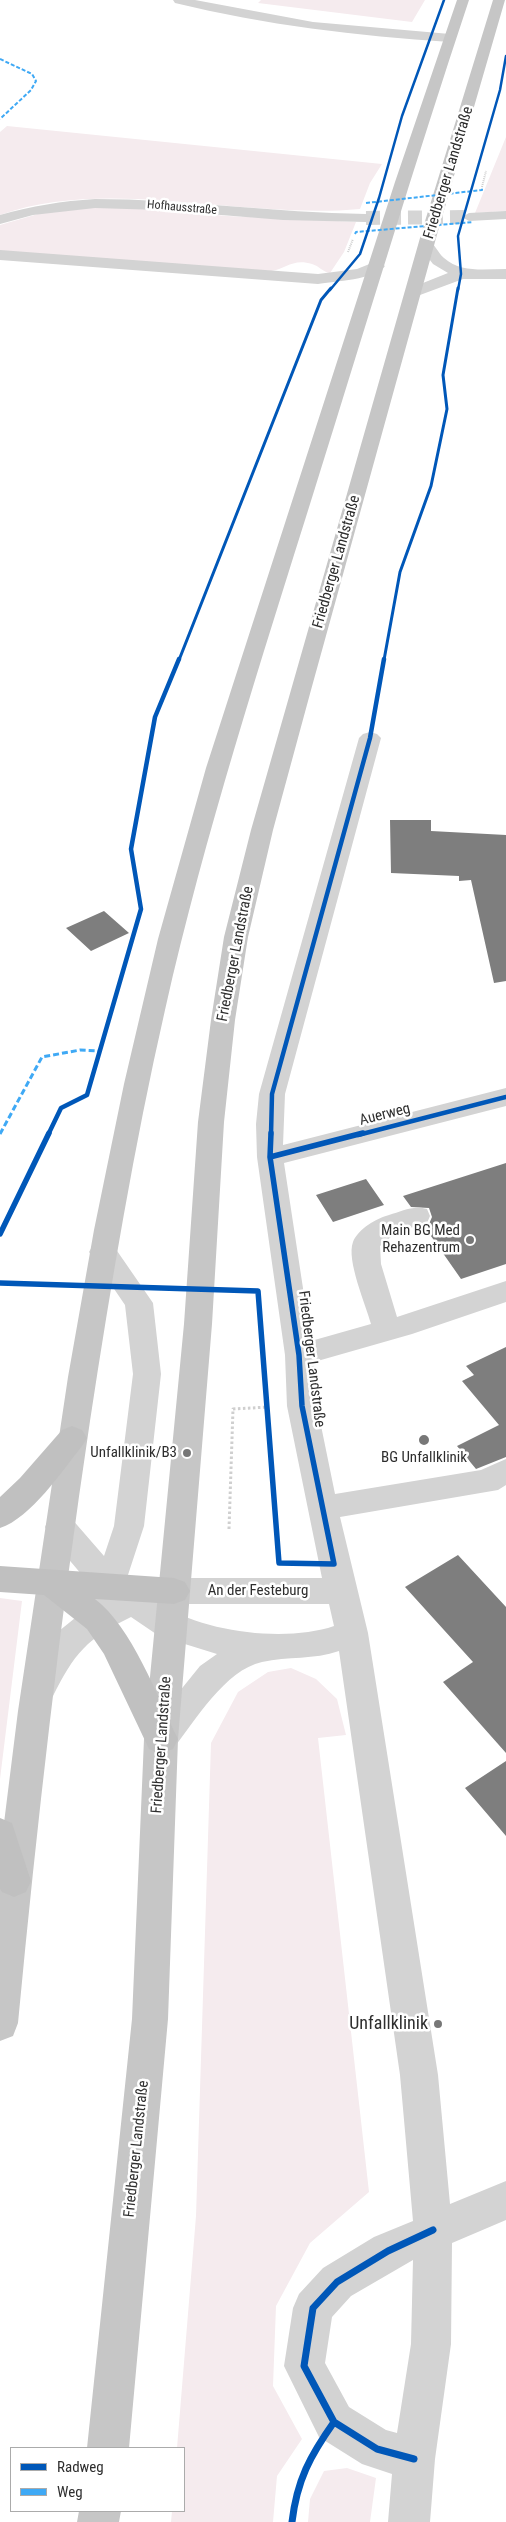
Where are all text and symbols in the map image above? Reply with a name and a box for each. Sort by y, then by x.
street label: Friedberger Landstraße [420,105,478,241]
street label: Hofhausstraße [146,198,218,218]
street label: Friedberger Landstraße [309,493,365,631]
street label: Friedberger Landstraße [214,885,258,1023]
street label: Auerweg [358,1100,412,1130]
place label: Main BG Med Rehazentrum [381,1222,460,1257]
marker: Main BG Med Rehazentrum [464,1234,476,1246]
street label: Friedberger Landstraße [294,1290,328,1428]
marker: BG Unfallklinik [417,1433,431,1447]
place label: Unfallklinik/B3 [90,1444,177,1462]
marker: Unfallklinik/B3 [181,1447,193,1459]
place label: BG Unfallklinik [381,1449,467,1467]
street label: An der Festeburg [208,1582,308,1600]
street label: Friedberger Landstraße [148,1676,176,1814]
place label: Unfallklinik [349,2013,428,2035]
marker: Unfallklinik [432,2018,444,2030]
street label: Friedberger Landstraße [121,2080,153,2218]
legend [10,2447,185,2512]
text: Radweg [57,2458,104,2476]
text: Weg [57,2483,83,2501]

